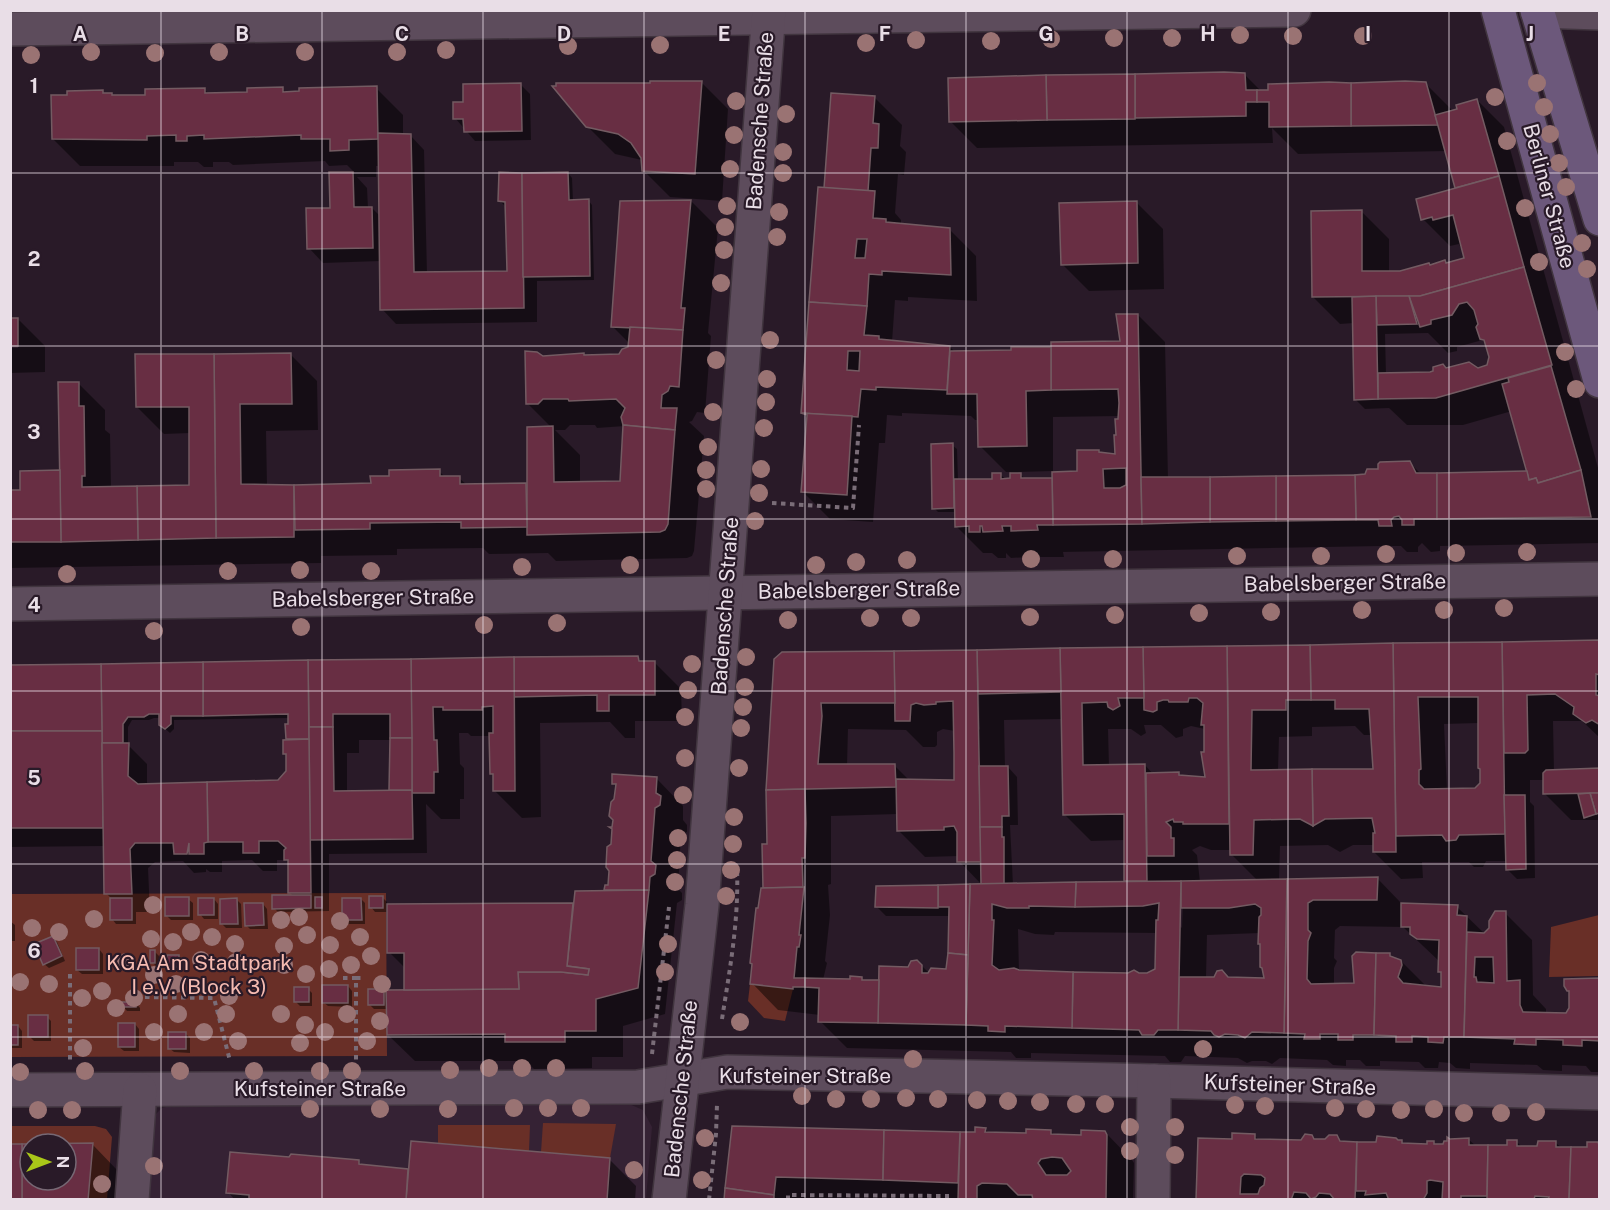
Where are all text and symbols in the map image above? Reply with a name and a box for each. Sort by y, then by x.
text: A [73,22,87,46]
text: B [235,22,249,46]
text: C [395,22,409,46]
text: D [557,22,571,46]
text: E [718,22,730,46]
text: F [879,22,891,46]
text: G [1038,22,1054,46]
text: H [1200,22,1216,46]
text: I [1365,22,1371,46]
text: J [1526,22,1534,46]
street label: Badensche Straße [741,31,778,211]
text: 1 [30,74,38,98]
street label: Berliner Straße [1518,121,1581,271]
text: 2 [28,247,40,271]
text: 3 [27,420,41,444]
street label: Badensche Straße [706,516,743,696]
street label: Babelsberger Straße [1244,568,1446,597]
street label: Babelsberger Straße [758,575,960,604]
street label: Babelsberger Straße [272,583,474,612]
text: 4 [27,593,41,617]
text: 5 [27,766,41,790]
text: 6 [27,939,41,963]
park label: KGA Am Stadtpark I e.V. (Block 3) [106,950,292,999]
street label: Badensche Straße [659,999,702,1179]
street label: Kufsteiner Straße [719,1063,891,1088]
street label: Kufsteiner Straße [1203,1069,1377,1100]
street label: Kufsteiner Straße [234,1076,406,1101]
north arrow [18,1132,78,1192]
text: N [53,1156,72,1168]

